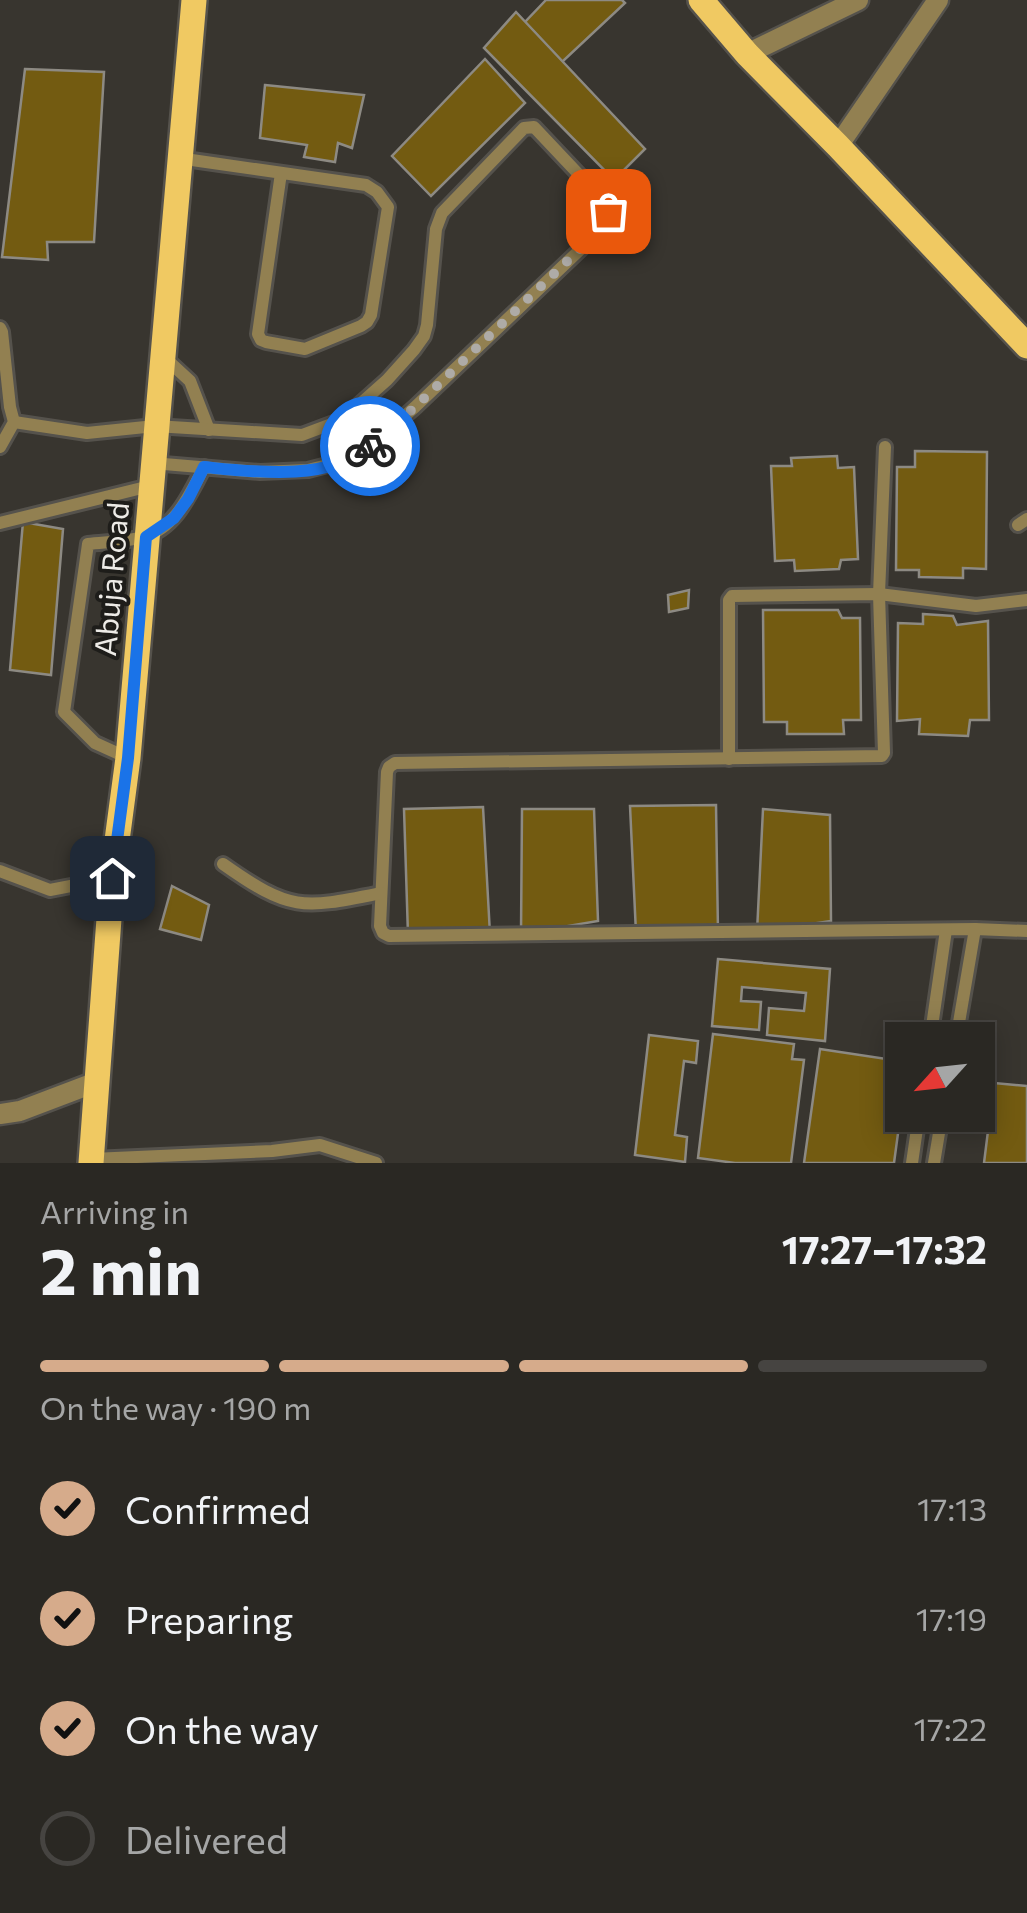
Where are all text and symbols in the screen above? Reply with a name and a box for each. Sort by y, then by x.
pin [566,169,651,254]
icon: bag [581,184,636,239]
courier [320,396,420,496]
icon: bike [343,419,398,474]
street label: Abuja Road [85,501,135,657]
pin [70,836,155,921]
icon: home [85,851,140,906]
north arrow [885,1022,995,1132]
map controls [885,1022,995,1132]
text: Arriving in [40,1191,189,1231]
text: 17:27–17:32 [782,1225,987,1272]
text: 2 min [40,1229,202,1308]
text: On the way · 190 m [40,1387,311,1427]
icon: check [40,1481,95,1536]
text: Confirmed [125,1485,311,1532]
text: 17:13 [917,1488,987,1528]
icon: check [40,1591,95,1646]
text: Preparing [125,1595,293,1642]
text: 17:19 [916,1598,987,1638]
icon: check [40,1701,95,1756]
text: On the way [125,1705,319,1752]
text: 17:22 [913,1708,987,1748]
text: Delivered [125,1815,288,1862]

